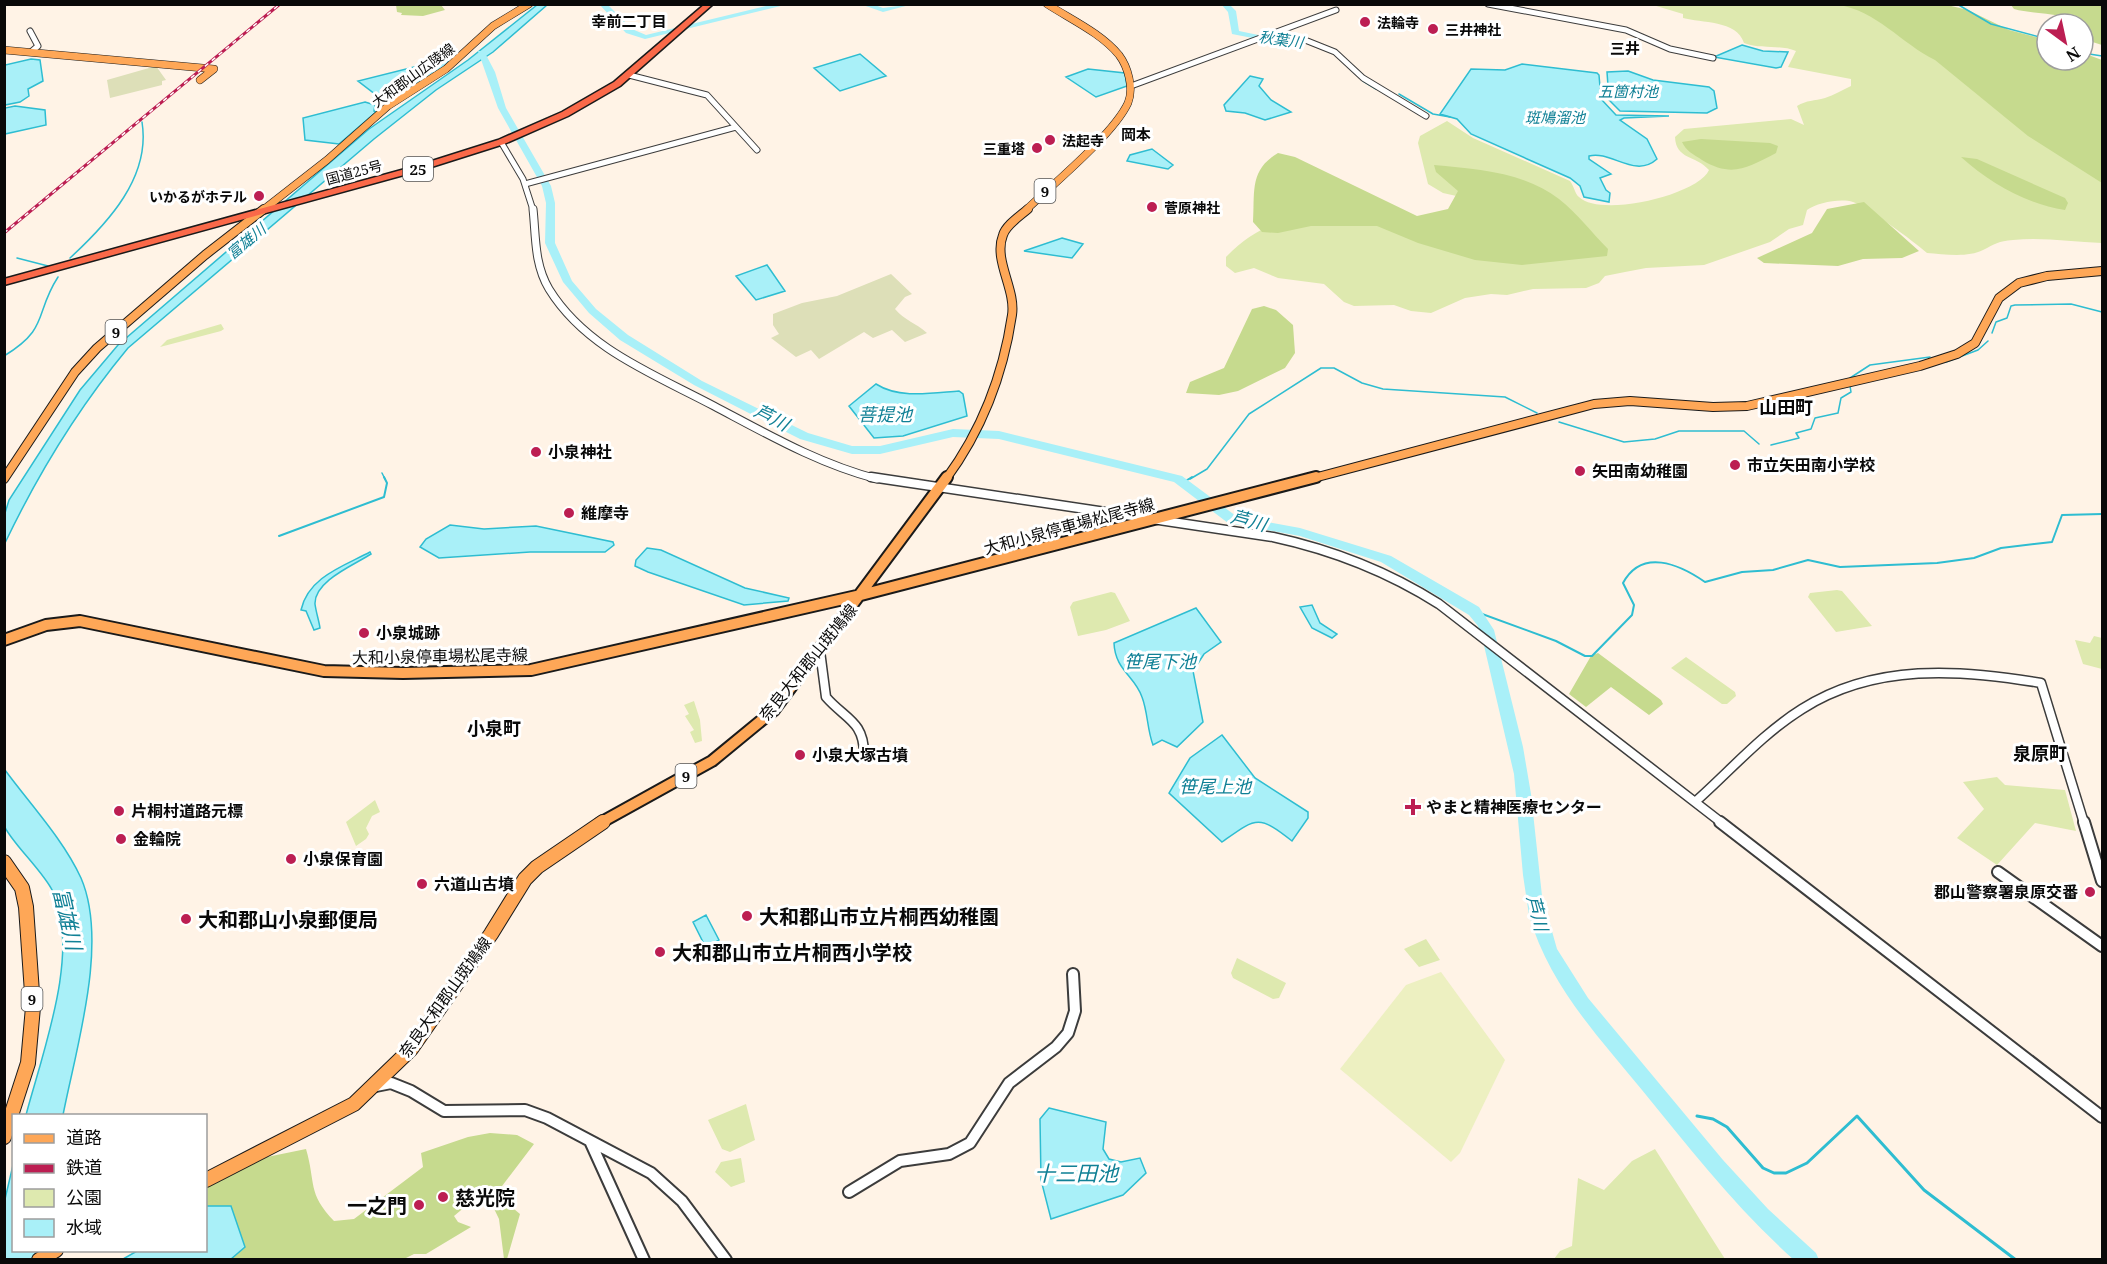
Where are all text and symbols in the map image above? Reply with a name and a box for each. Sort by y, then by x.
district label: 幸前二丁目 [591,11,667,31]
north arrow [2035,12,2095,72]
place label: 法輪寺 [1377,13,1419,32]
marker: 法輪寺 [1358,15,1372,29]
place label: 三井神社 [1445,20,1501,39]
marker: 三井神社 [1426,22,1440,36]
water label: 秋葉川 [1257,26,1307,52]
district label: 三井 [1610,38,1640,58]
street label: 大和郡山広陵線 [368,39,458,111]
text: N [2062,42,2084,67]
water label: 五箇村池 [1598,81,1660,101]
water label: 斑鳩溜池 [1525,107,1587,127]
district label: 岡本 [1121,124,1151,144]
place label: 法起寺 [1062,131,1104,150]
marker: 法起寺 [1043,133,1057,147]
place label: 三重塔 [983,139,1025,158]
marker: 三重塔 [1030,141,1044,155]
street label: 国道25号 [324,155,384,189]
road number: 25 [403,157,433,181]
road number: 9 [1034,179,1056,203]
place label: いかるがホテル [149,187,247,206]
marker: いかるがホテル [252,189,266,203]
place label: 菅原神社 [1164,198,1220,217]
marker: 菅原神社 [1145,200,1159,214]
water label: 富雄川 [222,218,271,263]
road number: 9 [106,320,126,344]
district label: 山田町 [1759,395,1813,419]
water label: 芦川 [751,398,795,437]
water label: 菩提池 [858,402,914,426]
place label: 小泉神社 [548,441,612,463]
marker: 小泉神社 [529,445,543,459]
place label: 市立矢田南小学校 [1747,454,1875,476]
marker: 市立矢田南小学校 [1728,458,1742,472]
place label: 矢田南幼稚園 [1592,460,1688,482]
marker: 矢田南幼稚園 [1573,464,1587,478]
street label: 大和小泉停車場松尾寺線 [981,493,1157,559]
place label: 維摩寺 [581,502,629,524]
water label: 芦川 [1229,504,1271,537]
marker: 維摩寺 [562,506,576,520]
street label: 奈良大和郡山斑鳩線 [754,599,862,725]
place label: 小泉城跡 [376,622,440,644]
marker: 小泉城跡 [357,626,371,640]
street label: 大和小泉停車場松尾寺線 [352,643,528,669]
water label: 笹尾下池 [1124,649,1198,673]
district label: 小泉町 [467,716,521,740]
district label: 泉原町 [2013,741,2067,765]
place label: 小泉大塚古墳 [812,744,908,766]
marker: 小泉大塚古墳 [793,748,807,762]
road number: 9 [676,764,696,788]
water label: 笹尾上池 [1179,774,1253,798]
place label: やまと精神医療センター [1426,796,1602,818]
marker: やまと精神医療センター [1404,798,1422,816]
place label: 片桐村道路元標 [131,800,243,822]
marker: 片桐村道路元標 [112,804,126,818]
place label: 金輪院 [133,828,181,850]
marker: 金輪院 [114,832,128,846]
place label: 小泉保育園 [303,848,383,870]
marker: 小泉保育園 [284,852,298,866]
place label: 六道山古墳 [434,873,514,895]
marker: 六道山古墳 [415,877,429,891]
place label: 郡山警察署泉原交番 [1934,881,2078,903]
water label: 富雄川 [47,885,89,955]
marker: 郡山警察署泉原交番 [2083,885,2097,899]
water label: 芦川 [1522,893,1554,935]
place label: 大和郡山市立片桐西幼稚園 [759,903,999,930]
place label: 大和郡山小泉郵便局 [198,906,378,933]
marker: 大和郡山市立片桐西幼稚園 [740,909,754,923]
marker: 大和郡山小泉郵便局 [179,912,193,926]
street label: 奈良大和郡山斑鳩線 [394,932,496,1062]
place label: 大和郡山市立片桐西小学校 [672,939,912,966]
marker: 大和郡山市立片桐西小学校 [653,945,667,959]
road number: 9 [22,987,42,1011]
legend [12,1114,207,1252]
text: 道路 [66,1125,102,1149]
text: 鉄道 [66,1155,102,1179]
water label: 十三田池 [1034,1159,1120,1187]
place label: 慈光院 [455,1184,515,1211]
text: 公園 [66,1185,102,1209]
marker: 慈光院 [436,1190,450,1204]
place label: 一之門 [347,1192,407,1219]
marker: 一之門 [412,1198,426,1212]
text: 水域 [66,1215,102,1239]

